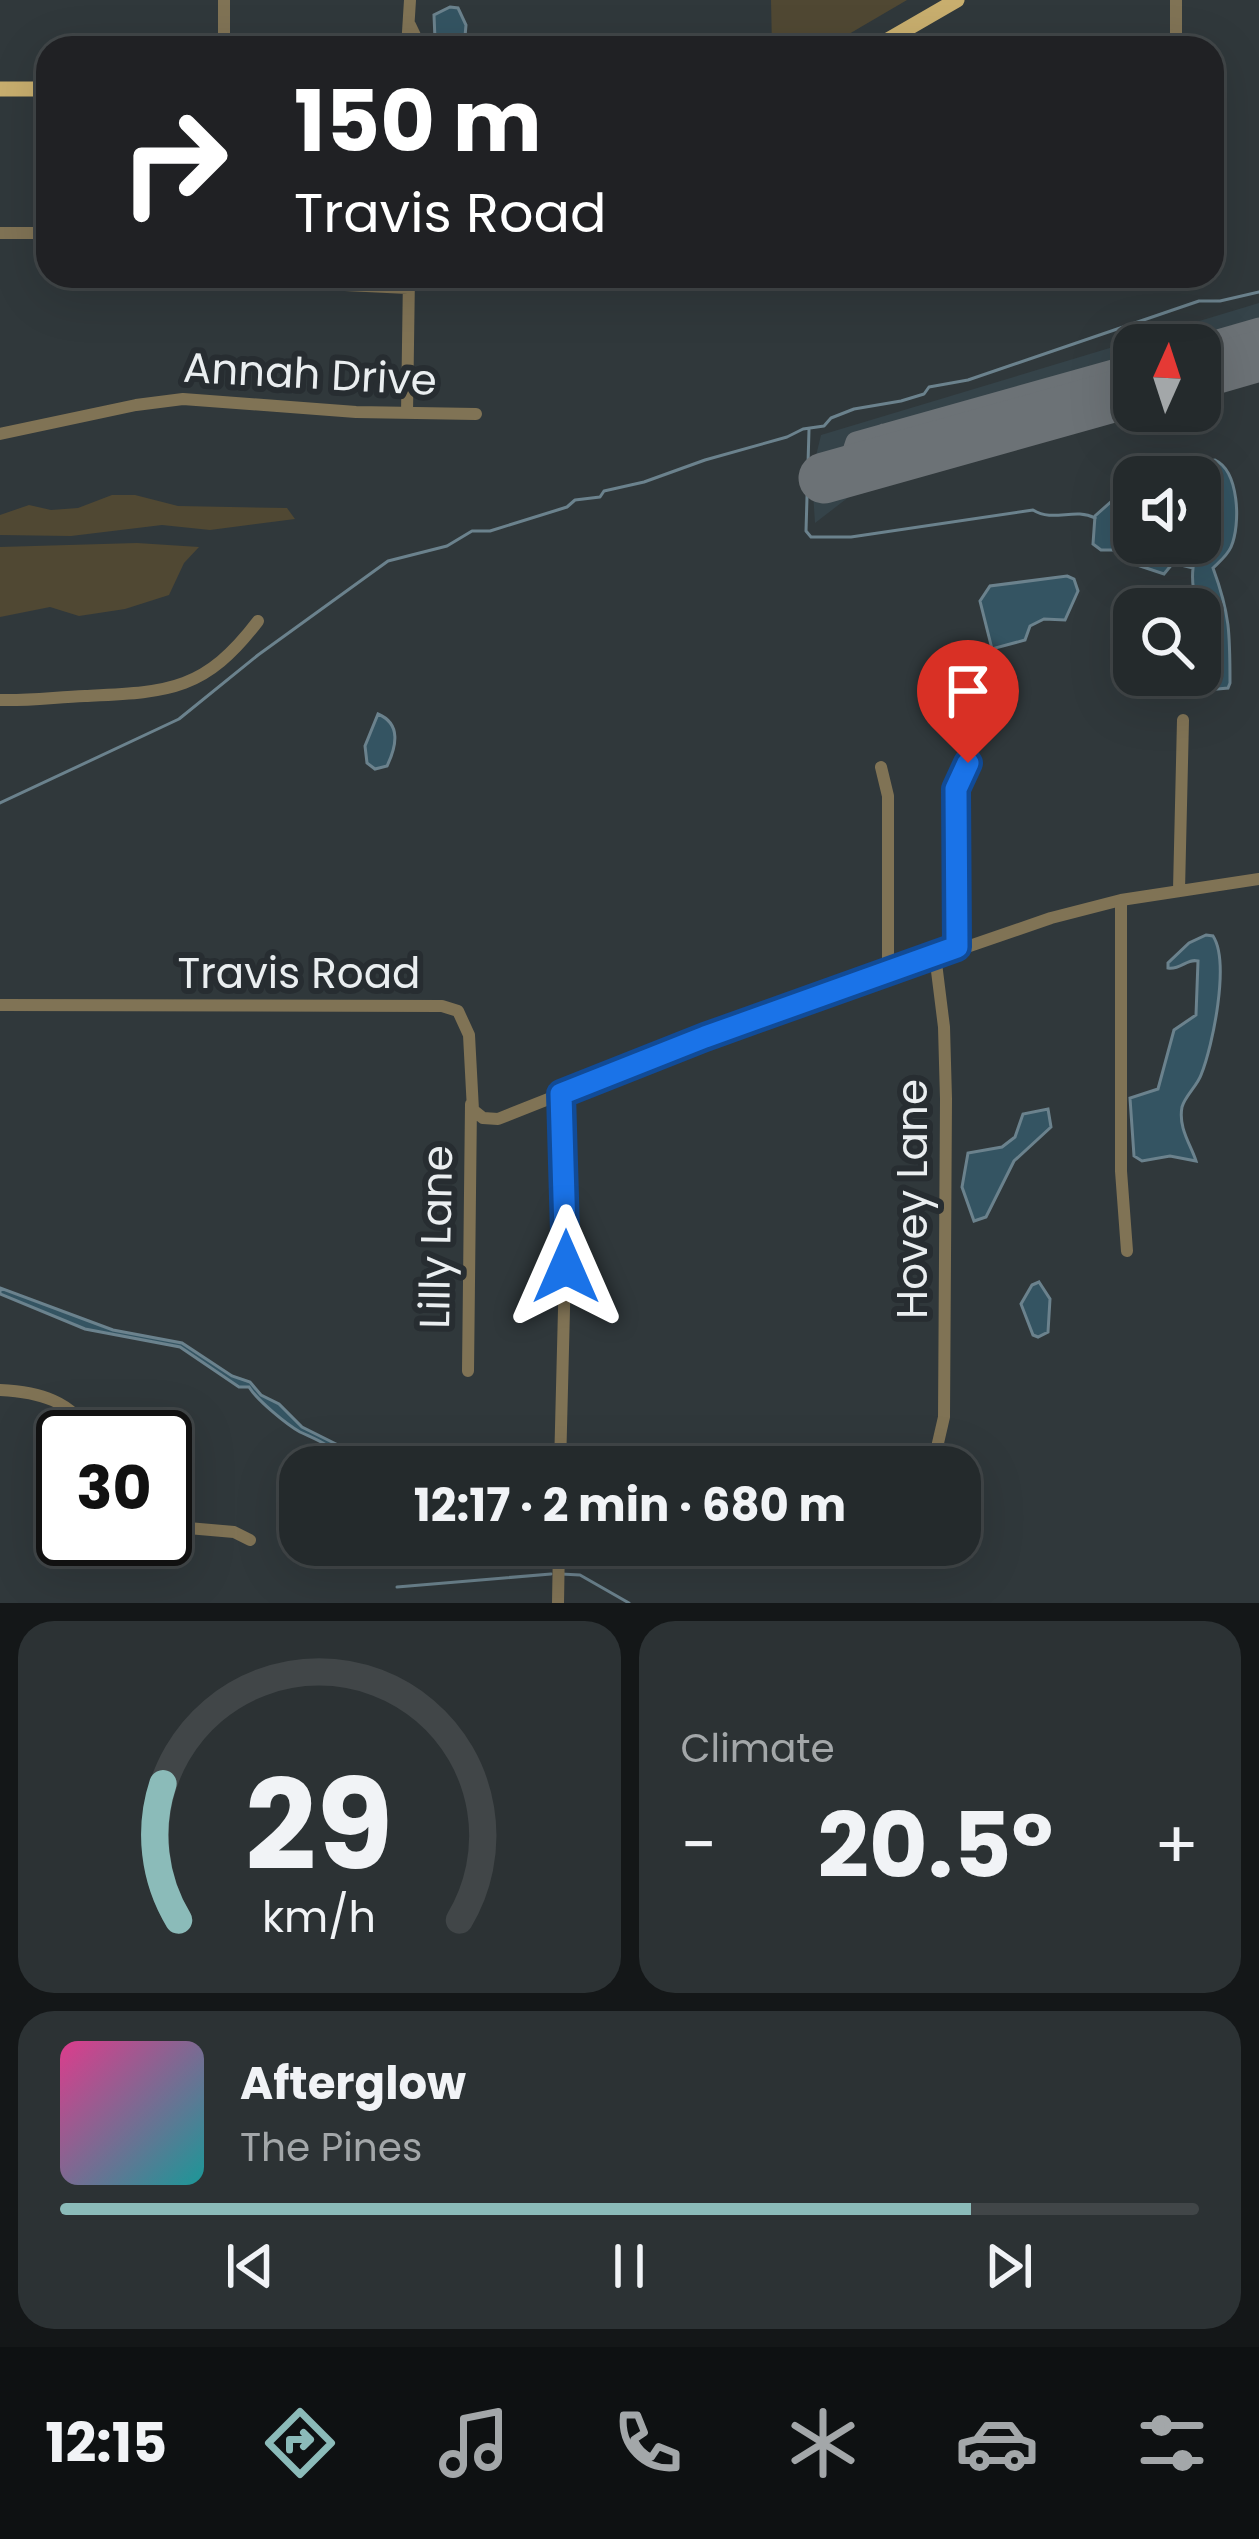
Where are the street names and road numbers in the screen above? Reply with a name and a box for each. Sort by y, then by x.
street label: Annah Drive [182,338,438,410]
street label: Travis Road [177,944,421,1003]
street label: Hovey Lane [883,1079,942,1319]
street label: Lilly Lane [405,1145,467,1329]

